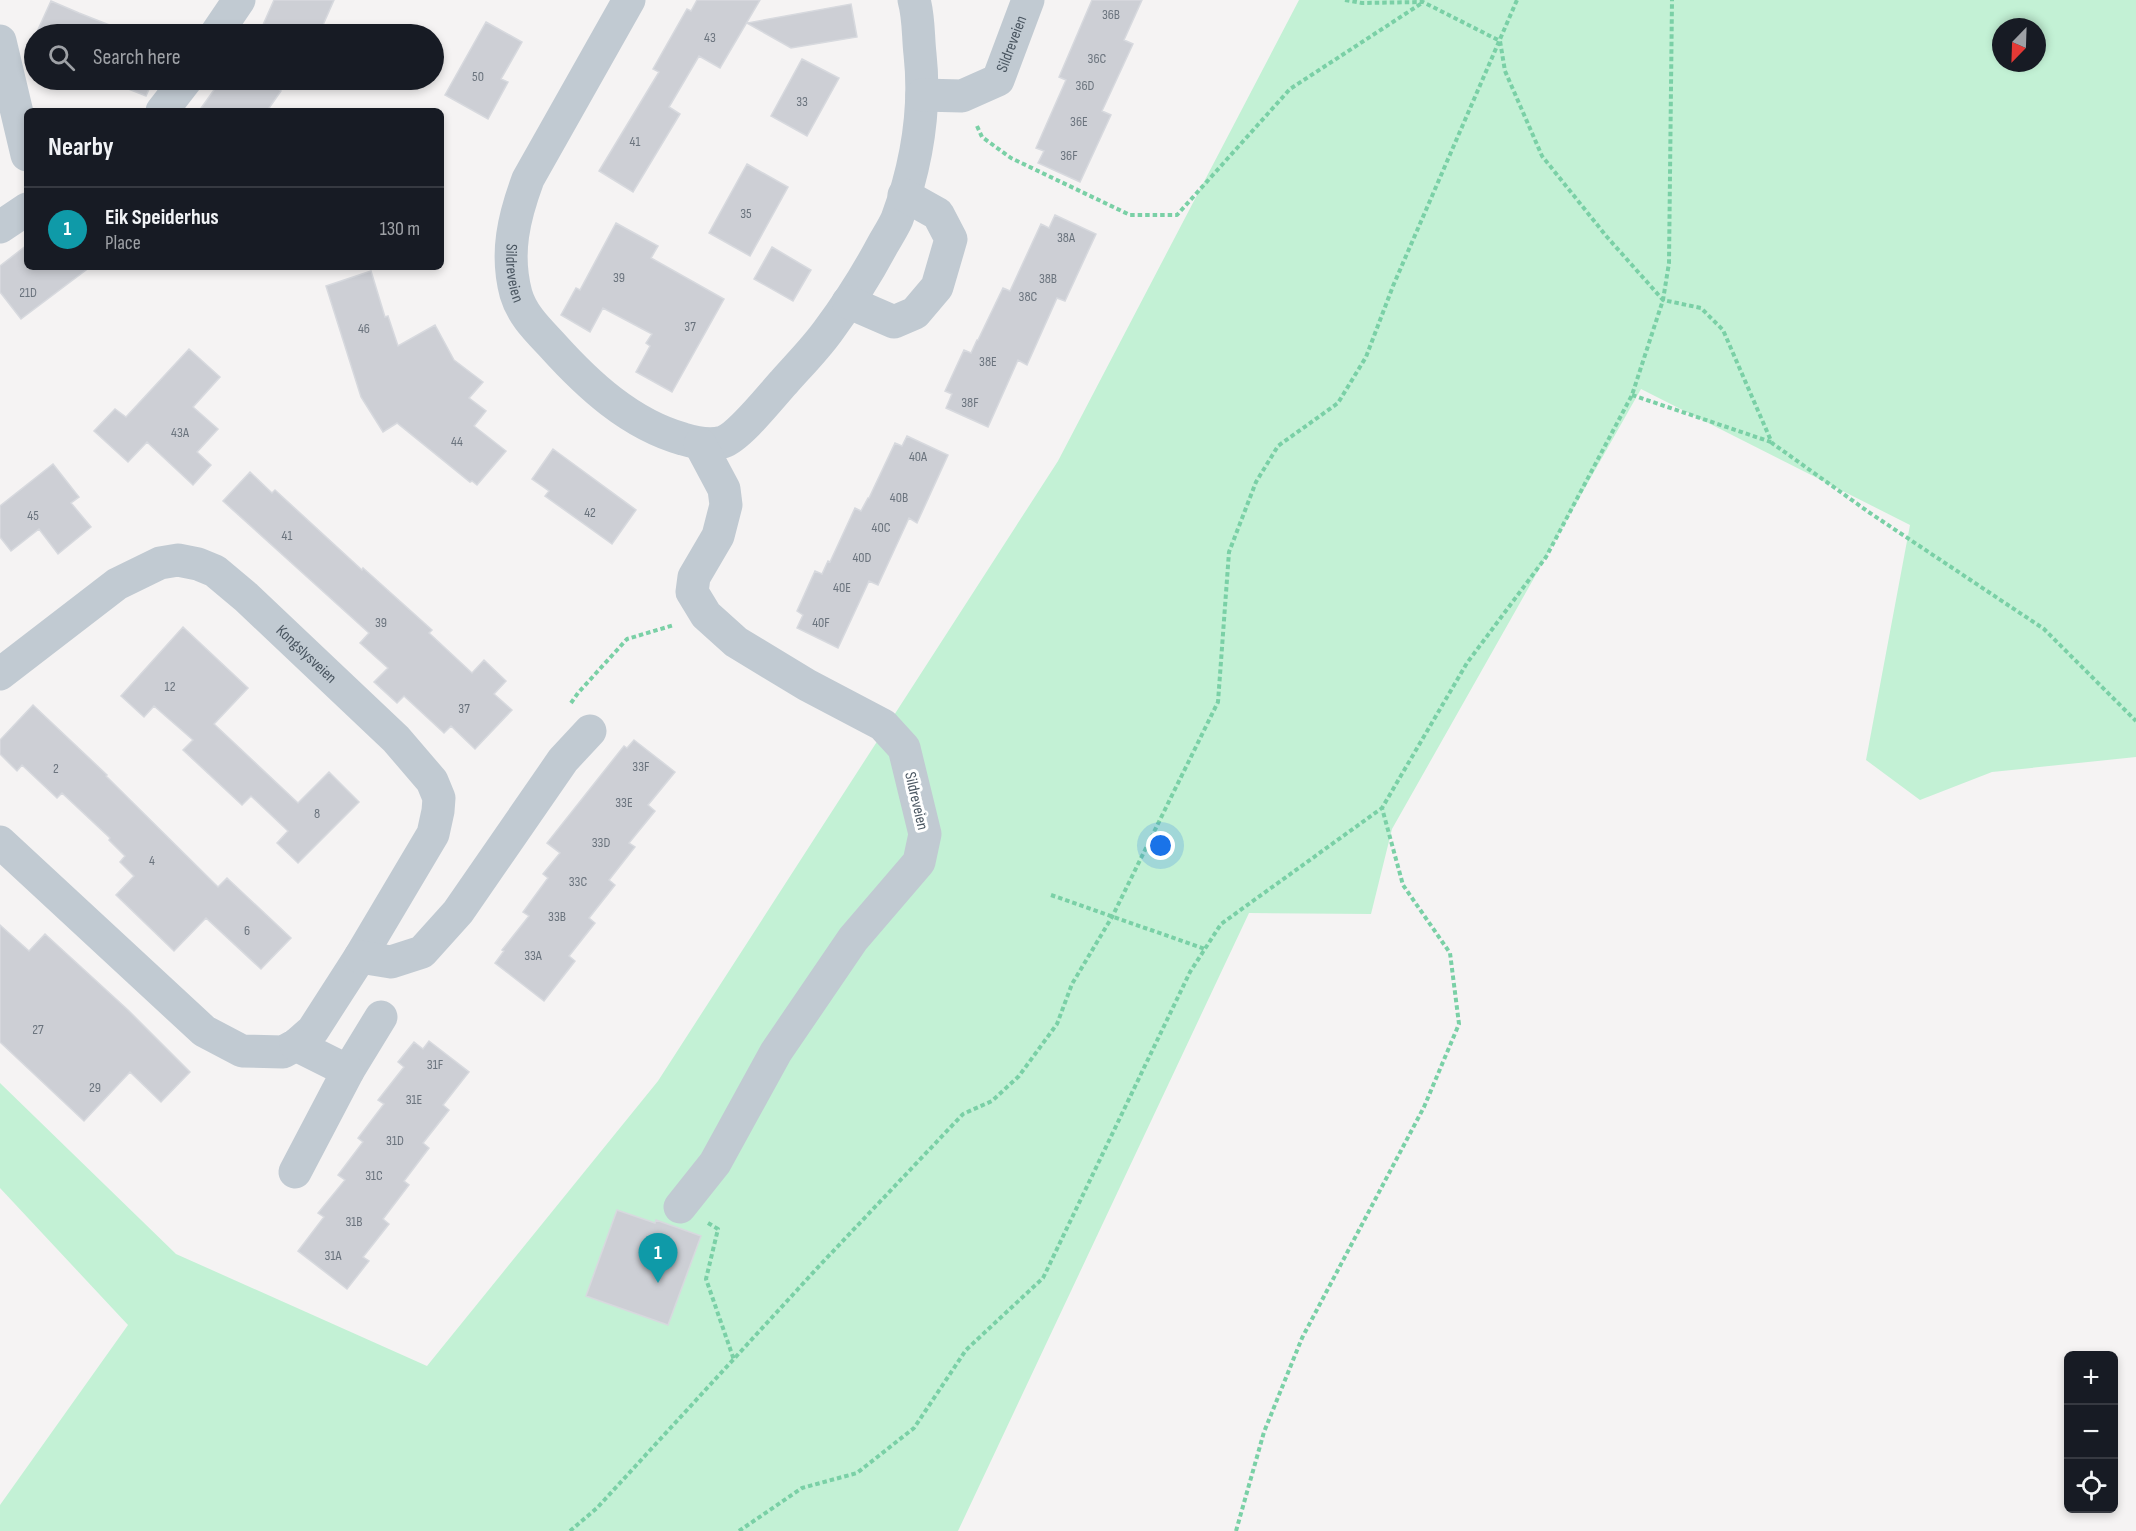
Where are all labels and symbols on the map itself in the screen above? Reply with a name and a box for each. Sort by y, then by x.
house number: 36B [1102,6,1120,23]
street label: Sildreveien [992,13,1031,75]
north arrow [1992,18,2046,72]
house number: 43 [704,29,716,46]
house number: 36C [1088,50,1107,67]
house number: 50 [472,68,484,85]
house number: 36D [1076,77,1095,94]
house number: 33 [796,93,808,110]
house number: 36E [1070,113,1088,130]
house number: 41 [630,133,640,150]
house number: 36F [1060,147,1078,164]
house number: 35 [740,205,752,222]
house number: 38A [1057,229,1076,246]
street label: Sildreveien [502,243,528,305]
house number: 39 [613,269,625,286]
house number: 38B [1039,270,1057,287]
house number: 21D [19,284,37,301]
house number: 38C [1019,288,1038,305]
house number: 37 [684,318,696,335]
house number: 46 [358,320,370,337]
house number: 38E [979,353,997,370]
house number: 38F [961,394,979,411]
house number: 43A [171,424,190,441]
house number: 44 [451,433,463,450]
house number: 40A [909,448,928,465]
house number: 40B [890,489,908,506]
house number: 42 [584,504,596,521]
house number: 45 [27,507,39,524]
house number: 40C [872,519,891,536]
house number: 41 [282,527,292,544]
house number: 40D [853,549,872,566]
house number: 40E [833,579,851,596]
house number: 39 [375,614,387,631]
house number: 40F [812,614,830,631]
street label: Kongslysveien [272,621,341,687]
house number: 12 [165,678,176,695]
house number: 37 [458,700,470,717]
house number: 33F [632,758,650,775]
house number: 2 [53,760,59,777]
street label: Sildreveien [900,770,932,832]
house number: 33E [615,794,633,811]
house number: 8 [314,805,320,822]
your location [1146,831,1175,860]
house number: 33D [592,834,610,851]
house number: 4 [149,852,155,869]
house number: 33C [569,873,587,890]
house number: 33B [548,908,566,925]
house number: 6 [244,922,250,939]
house number: 33A [524,947,543,964]
house number: 27 [32,1021,44,1038]
house number: 31F [427,1056,444,1073]
house number: 29 [89,1079,101,1096]
house number: 31E [406,1091,423,1108]
house number: 31D [386,1132,404,1149]
house number: 31C [365,1167,383,1184]
house number: 31B [345,1213,363,1230]
pin: 1 [638,1234,678,1283]
house number: 31A [325,1247,342,1264]

